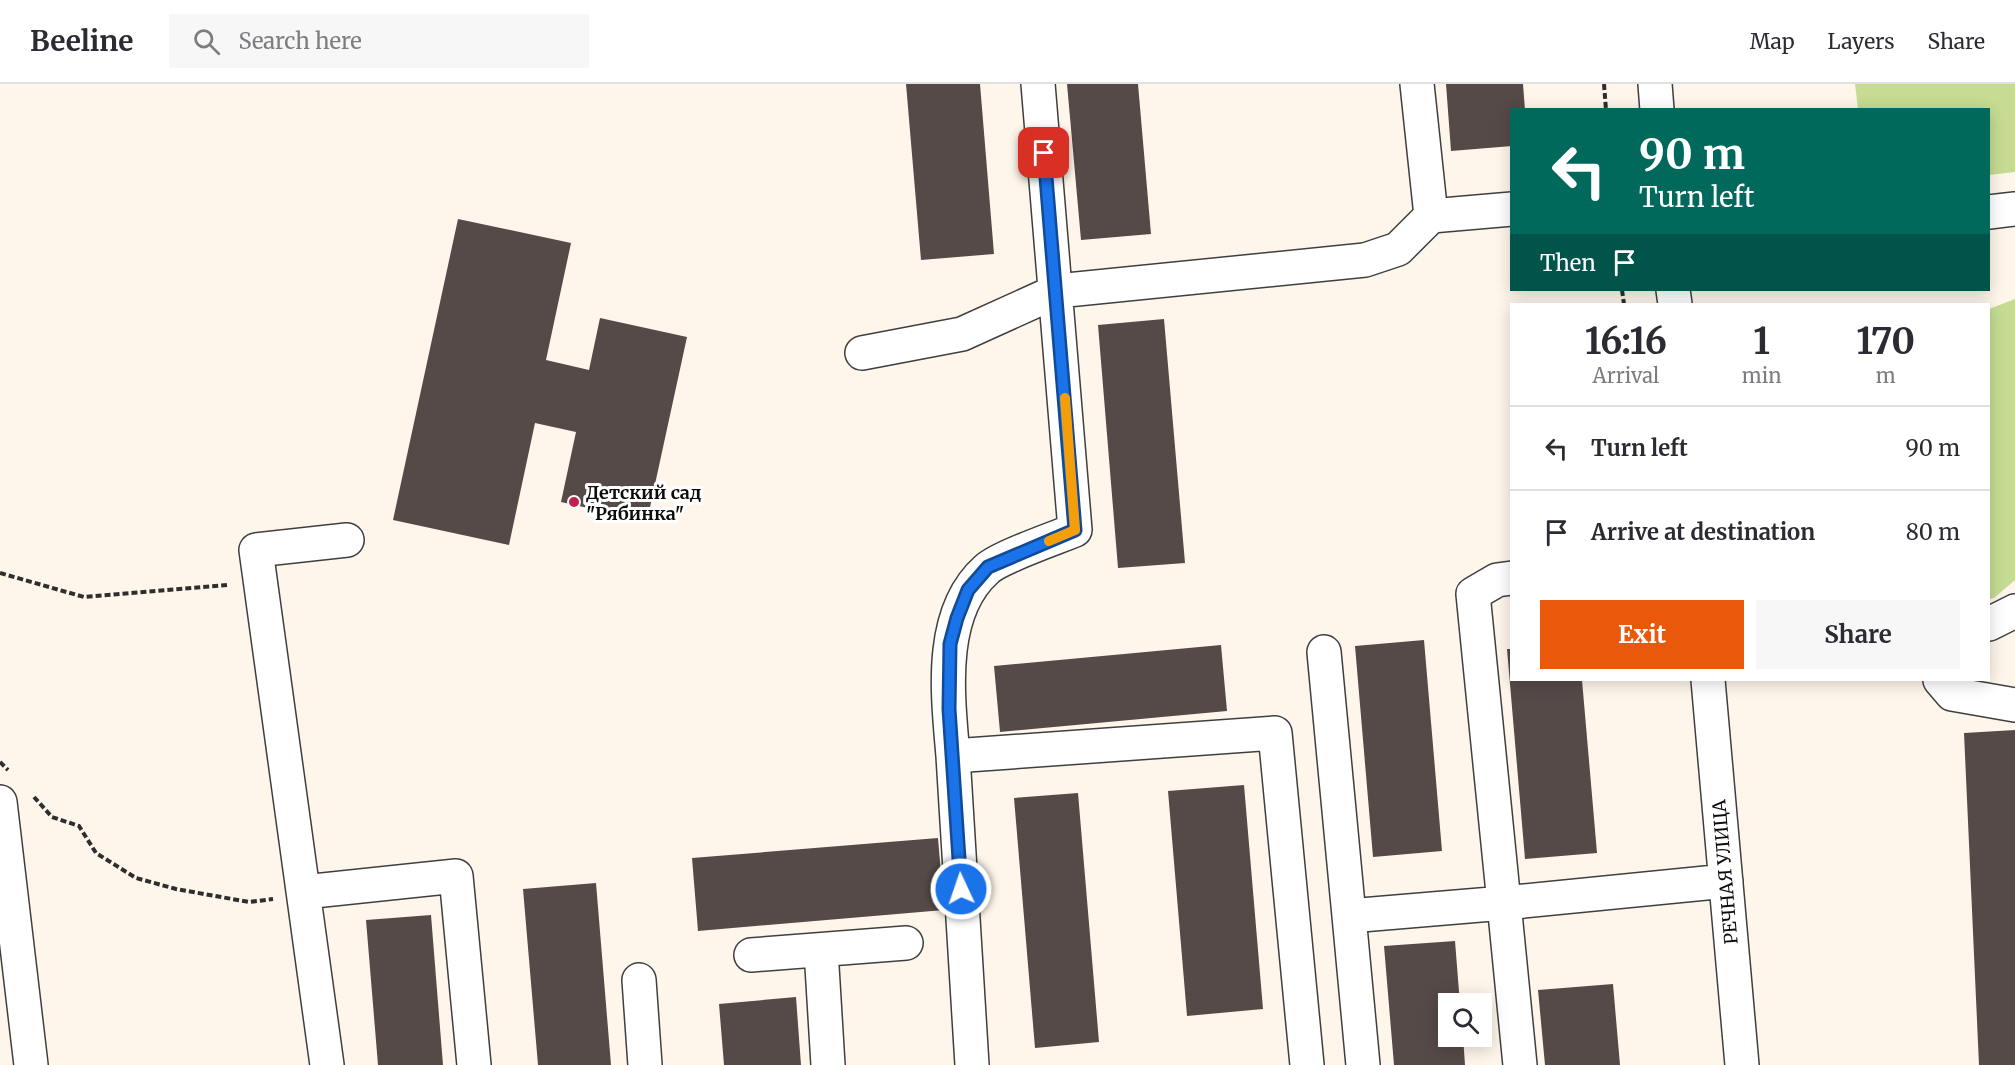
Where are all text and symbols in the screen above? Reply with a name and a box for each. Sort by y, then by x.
search box [169,14,589,68]
text: Beeline [30,23,133,59]
icon: search [190,25,223,58]
text: Search here [238,27,362,55]
text: Map [1750,28,1795,55]
text: Layers [1828,28,1895,55]
text: Share [1928,28,1985,55]
pin [1018,127,1069,178]
text: 90 m [1639,128,1745,180]
icon: left [1540,132,1618,210]
icon: arrive [1027,136,1060,169]
text: Turn left [1639,180,1754,214]
icon: arrive [1608,246,1641,279]
text: Then [1540,249,1596,277]
text: 16:16 [1585,319,1667,364]
text: 1 [1753,319,1770,364]
text: 170 [1856,319,1915,364]
text: Arrival [1593,363,1659,388]
text: min [1742,363,1781,388]
text: m [1876,363,1896,388]
icon: left [1540,432,1573,465]
text: Turn left [1591,434,1688,462]
text: 90 m [1905,434,1960,462]
place label: Детский сад "Рябинка" [586,481,702,525]
marker: Детский сад "Рябинка" [567,495,581,509]
icon: arrive [1540,516,1573,549]
text: Arrive at destination [1591,518,1815,546]
text: 80 m [1906,518,1960,546]
button: Exit [1540,600,1744,669]
button: Share [1756,600,1960,669]
street label: РЕЧНАЯ УЛИЦА [1707,798,1743,945]
position arrow [929,857,993,921]
map controls [1438,993,1492,1047]
button: search [1438,993,1492,1047]

